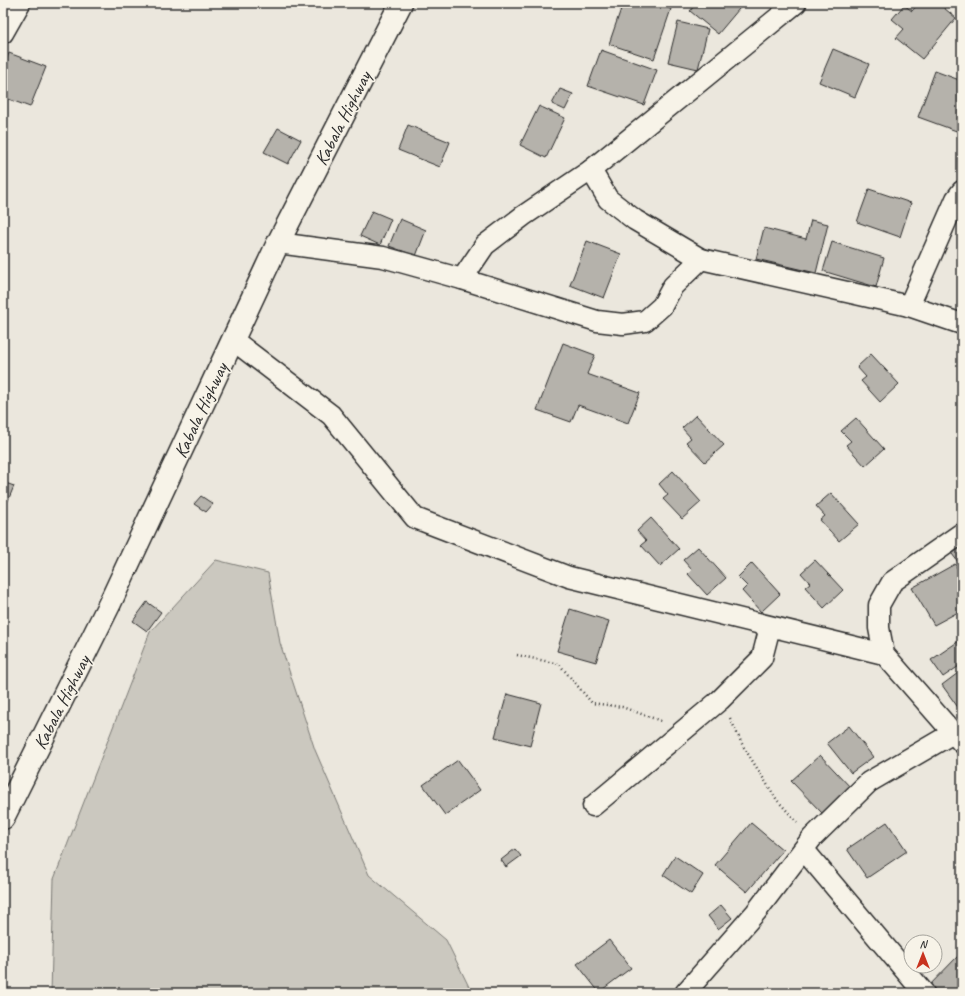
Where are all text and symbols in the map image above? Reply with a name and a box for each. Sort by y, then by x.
street label: Kabala Highway [309,66,378,170]
street label: Kabala Highway [168,358,234,462]
street label: Kabala Highway [28,650,97,754]
north arrow [903,934,943,974]
text: N [920,937,929,951]

